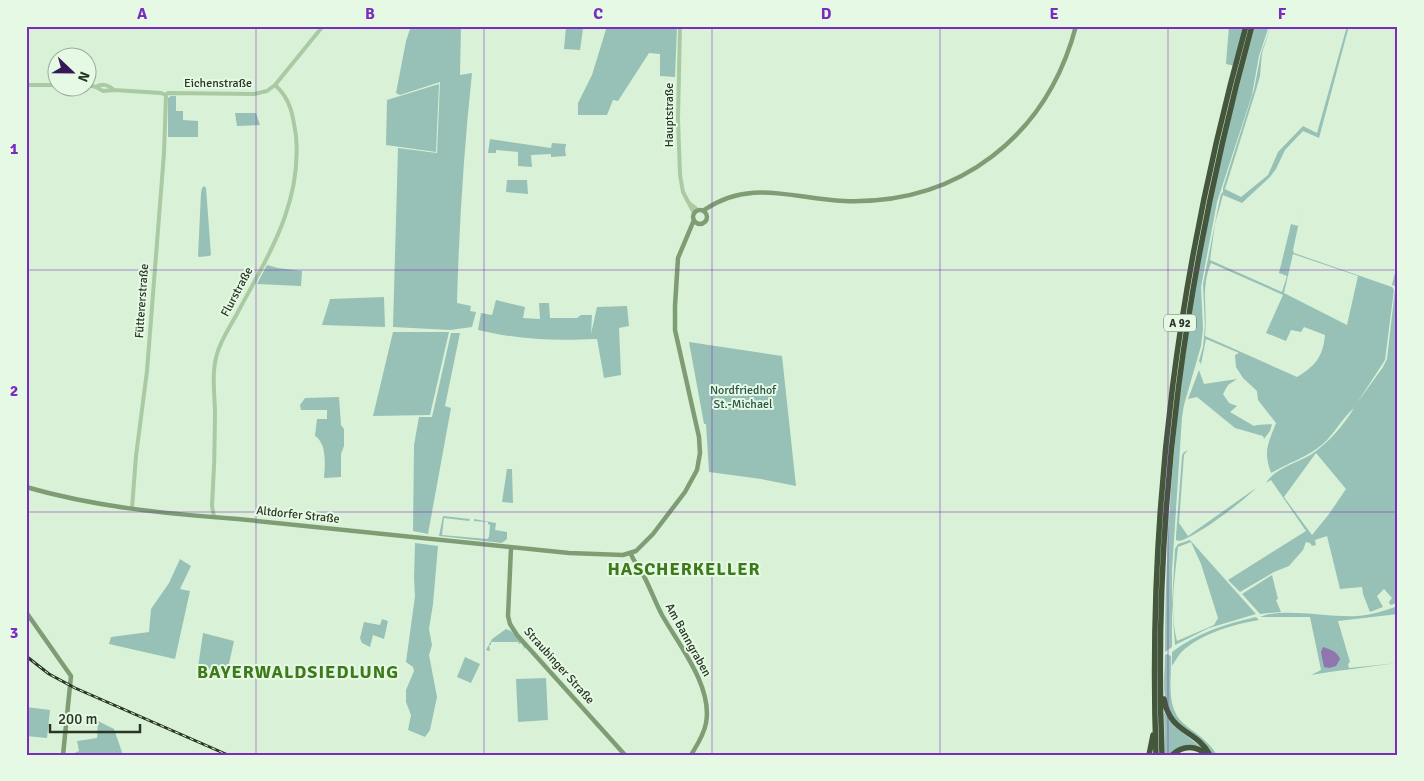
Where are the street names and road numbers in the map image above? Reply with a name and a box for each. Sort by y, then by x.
street label: Eichenstraße [184,76,252,91]
street label: Hauptstraße [662,83,677,147]
street label: Füttererstraße [132,263,152,339]
street label: Flurstraße [218,265,256,319]
road number: A 92 [1164,314,1196,332]
street label: Altdorfer Straße [256,503,340,527]
street label: Am Banngraben [662,601,714,679]
street label: Straubinger Straße [521,624,597,708]

